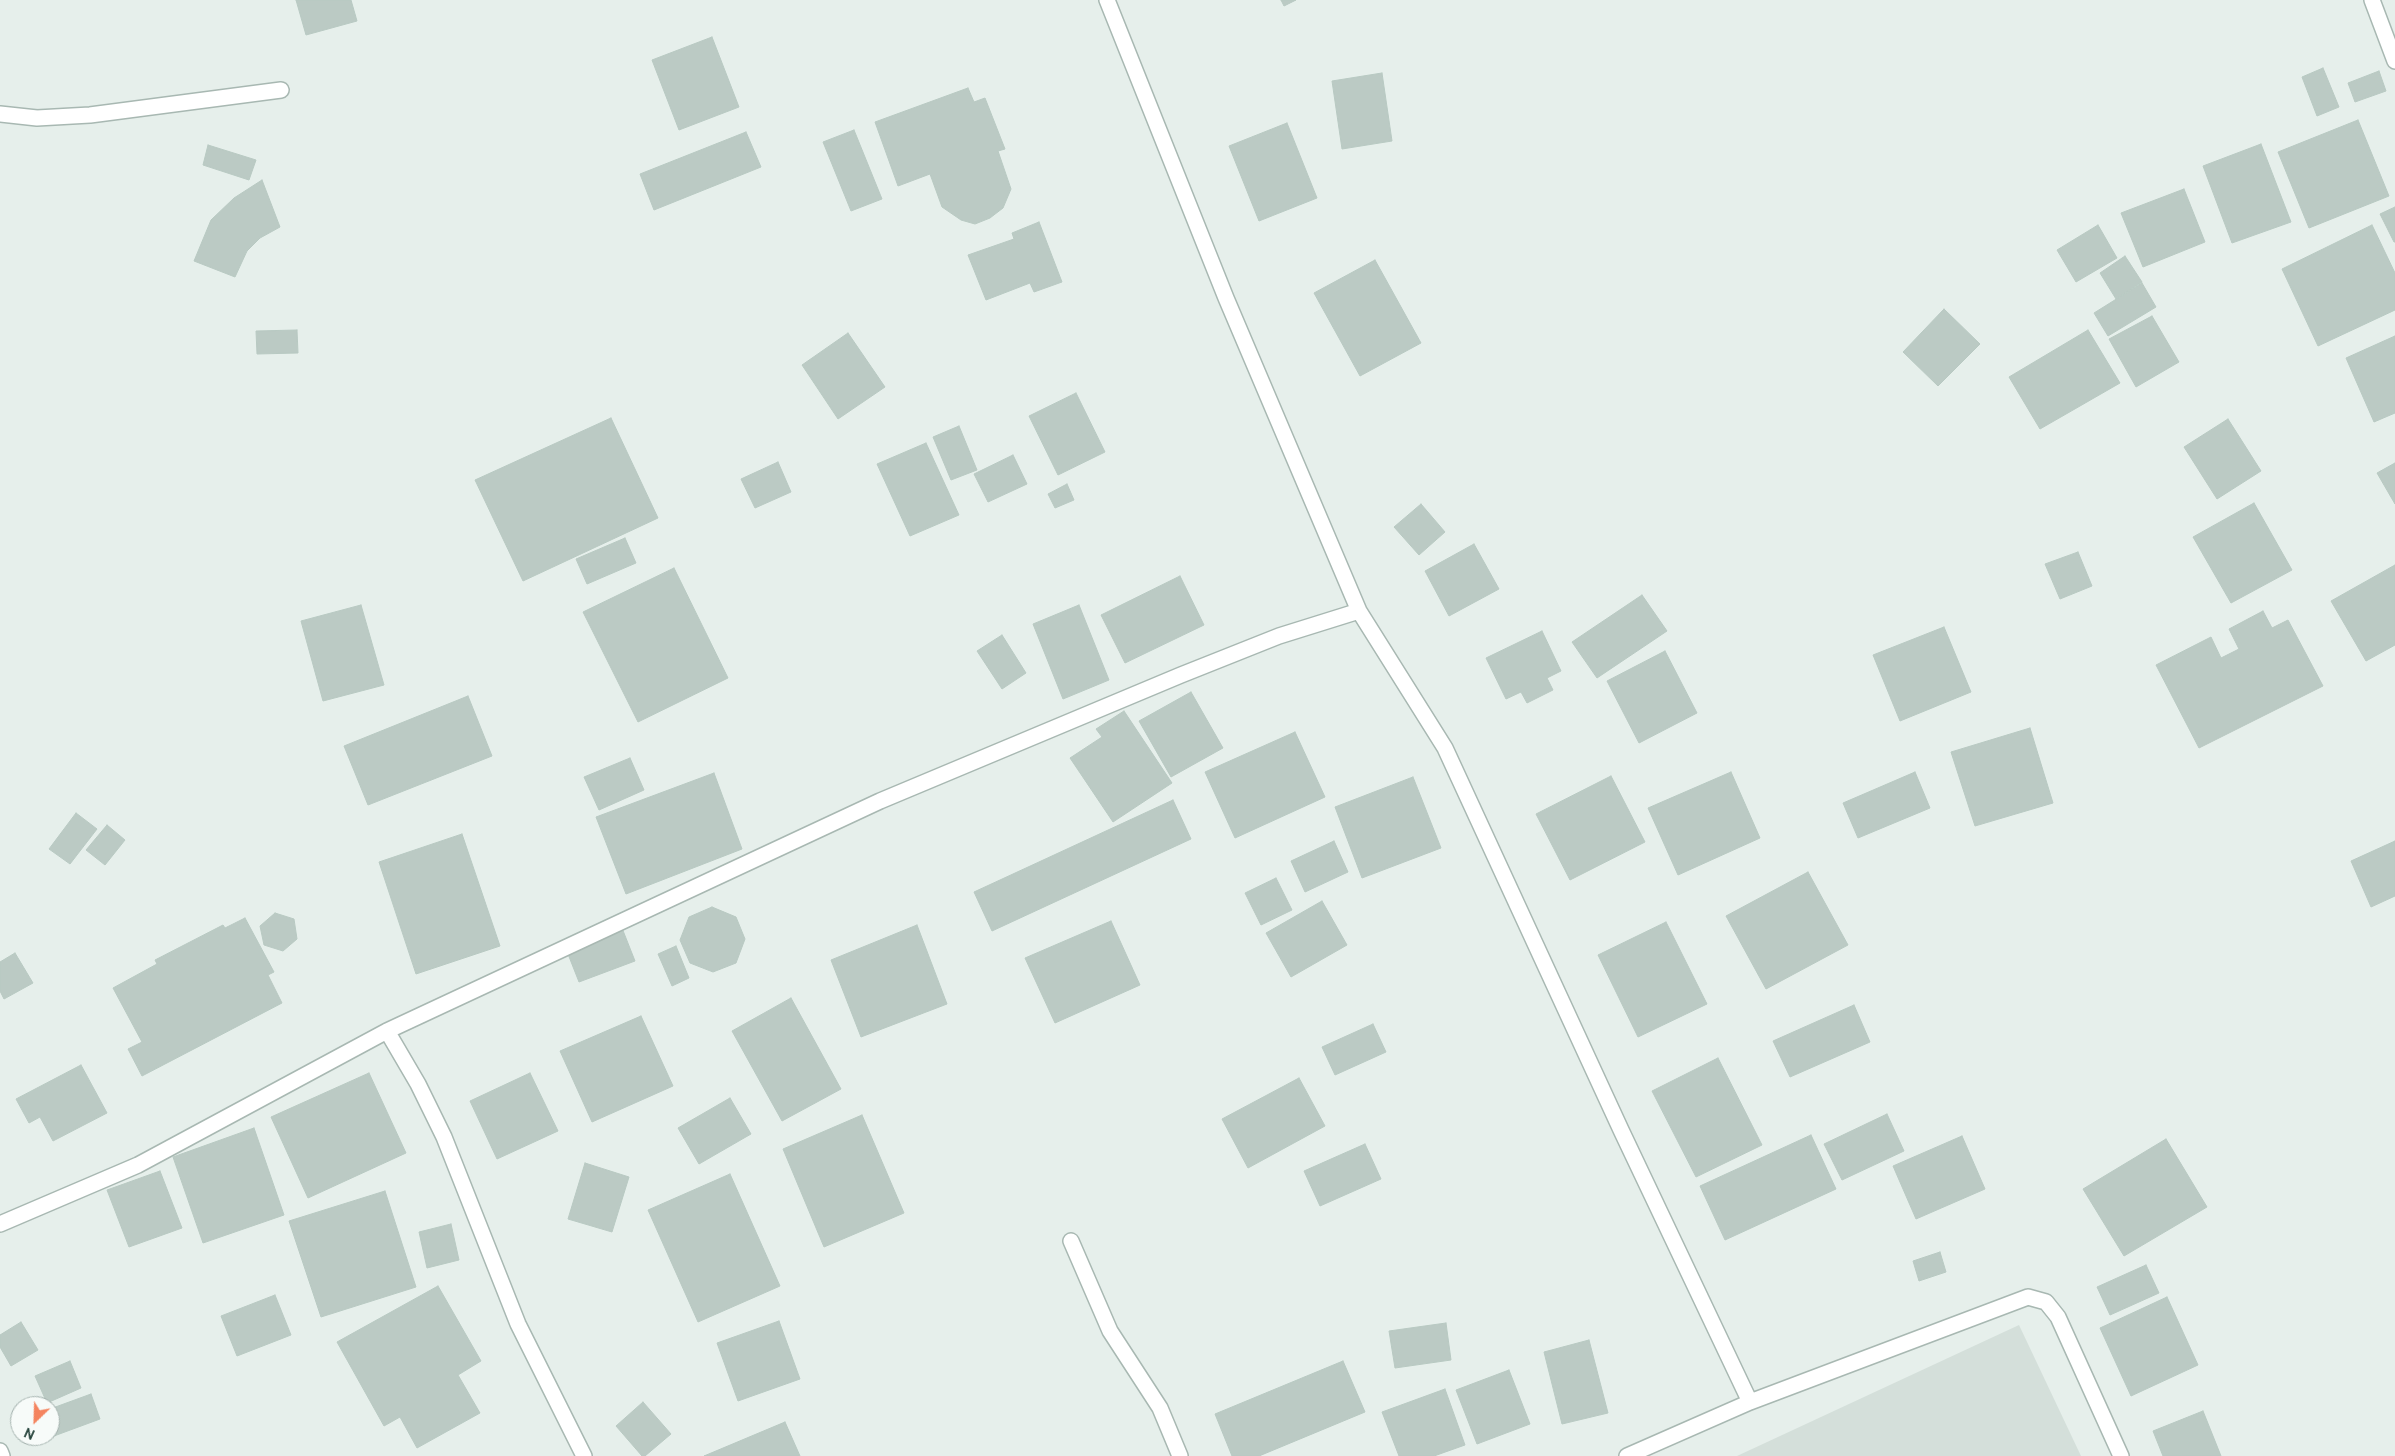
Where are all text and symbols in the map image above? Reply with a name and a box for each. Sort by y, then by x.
north arrow [10,1396,60,1446]
text: N [21,1424,37,1444]

